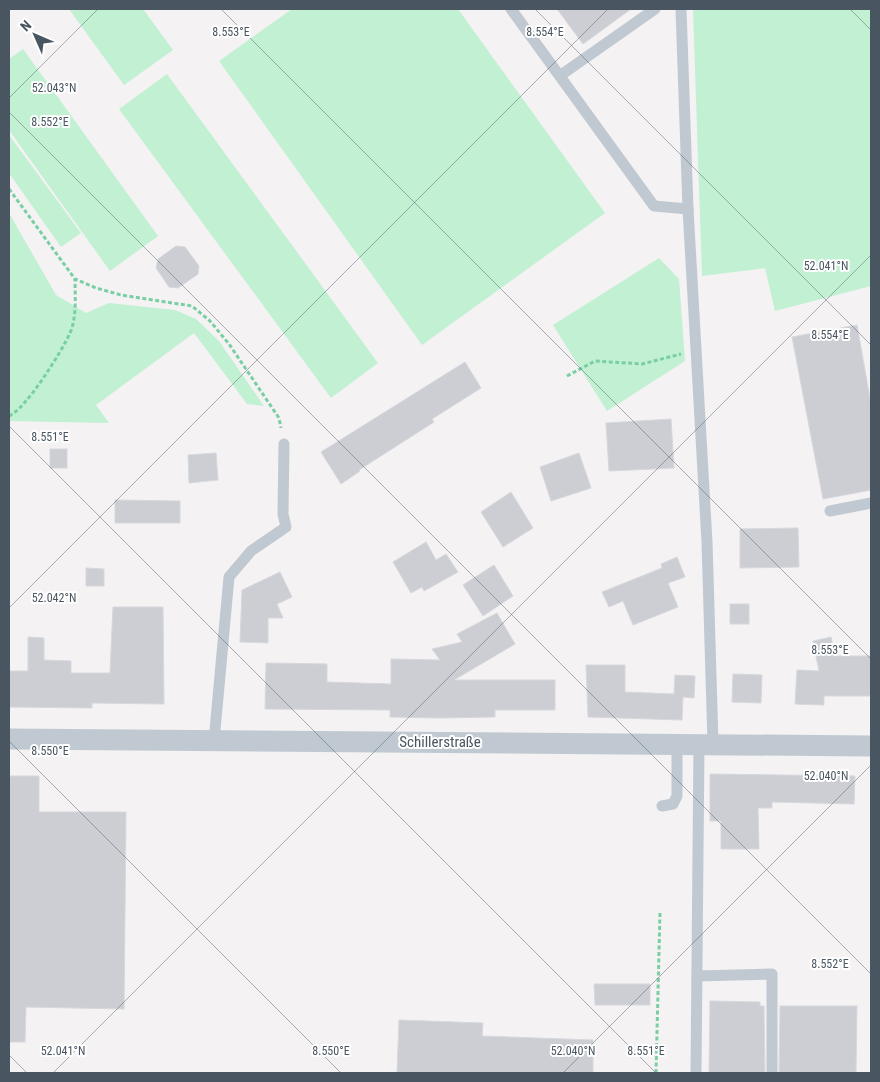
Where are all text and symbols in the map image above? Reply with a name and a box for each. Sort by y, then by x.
north arrow [10,10,60,60]
text: N [17,17,34,34]
text: 8.553°E [212,25,250,39]
text: 8.554°E [526,25,564,39]
text: 52.043°N [32,81,76,95]
text: 8.552°E [31,115,69,129]
text: 52.041°N [804,259,848,273]
text: 8.554°E [811,328,849,342]
text: 8.551°E [31,430,69,444]
text: 52.042°N [32,591,76,605]
text: 8.553°E [811,643,849,657]
street label: Schillerstraße [399,733,481,751]
text: 8.550°E [31,744,69,758]
text: 52.040°N [804,769,848,783]
text: 8.552°E [811,957,849,971]
text: 52.041°N [41,1044,85,1058]
text: 8.550°E [312,1044,350,1058]
text: 52.040°N [551,1044,595,1058]
text: 8.551°E [627,1044,665,1058]

